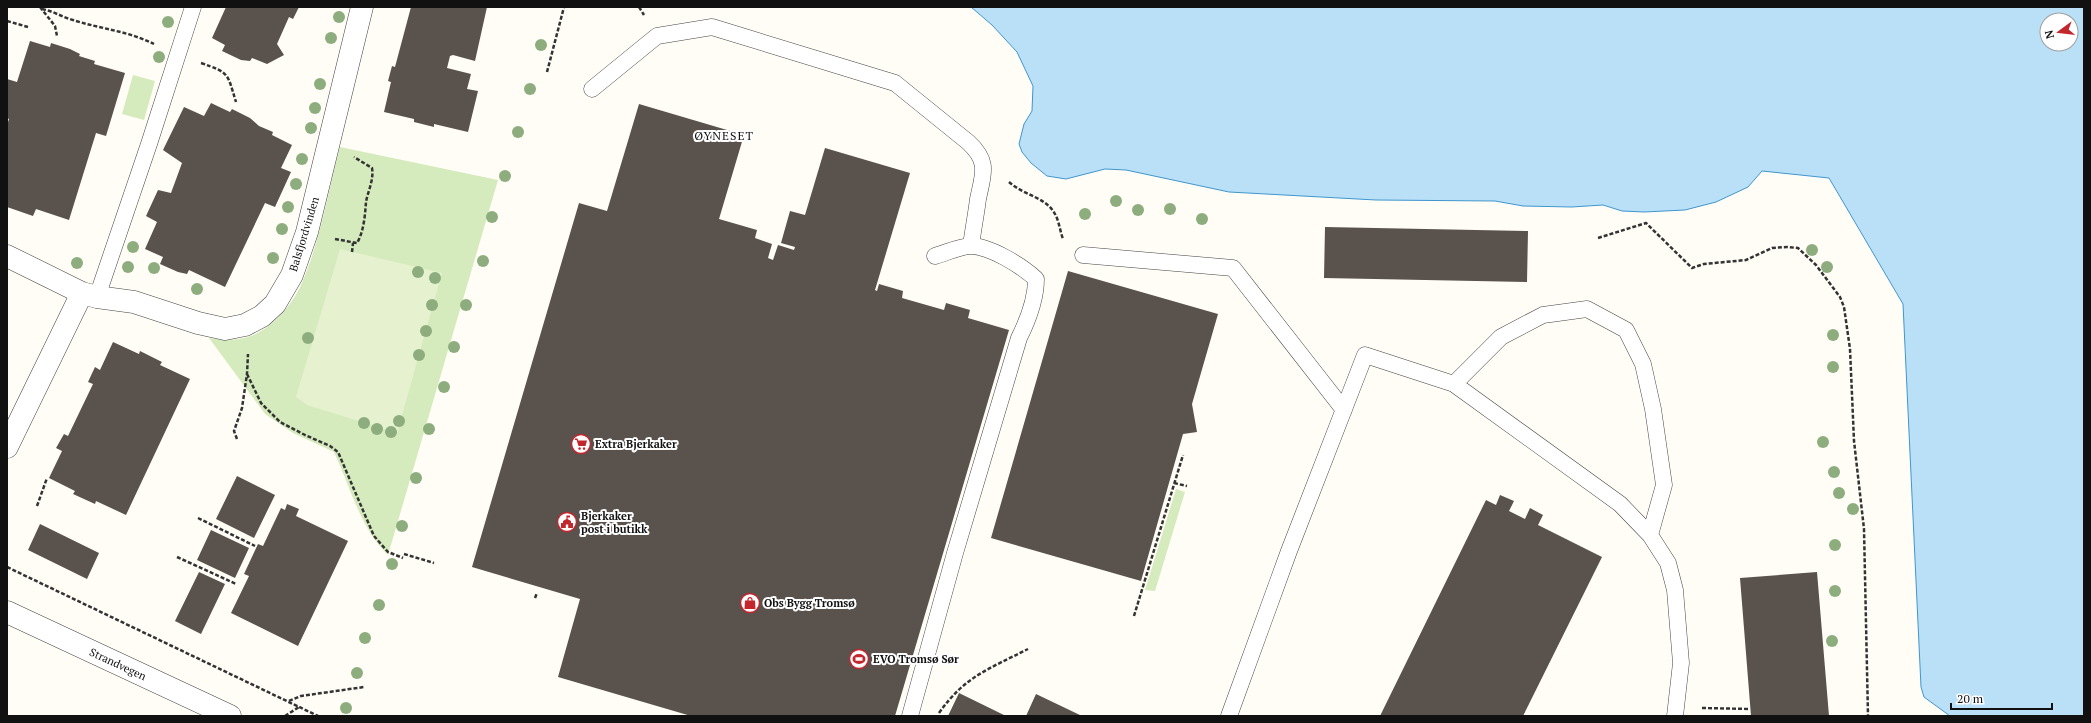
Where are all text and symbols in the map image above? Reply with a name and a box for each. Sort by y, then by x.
north arrow [2039,12,2079,52]
text: N [2041,28,2057,40]
district label: ØYNESET [694,128,754,143]
street label: Balsfjordvinden [286,195,322,273]
supermarket icon: Extra Bjerkaker [570,433,592,455]
place label: Extra Bjerkaker [595,437,677,451]
place label: Bjerkaker post i butikk [581,509,648,536]
public building icon: Bjerkaker post i butikk [556,511,578,533]
shop icon: Obs Bygg Tromsø [739,592,761,614]
place label: Obs Bygg Tromsø [764,596,855,610]
street label: Strandvegen [87,645,149,683]
sports icon: EVO Tromsø Sør [848,648,870,670]
place label: EVO Tromsø Sør [873,652,959,666]
scale bar [1951,685,2052,711]
text: 20 m [1957,691,1984,706]

